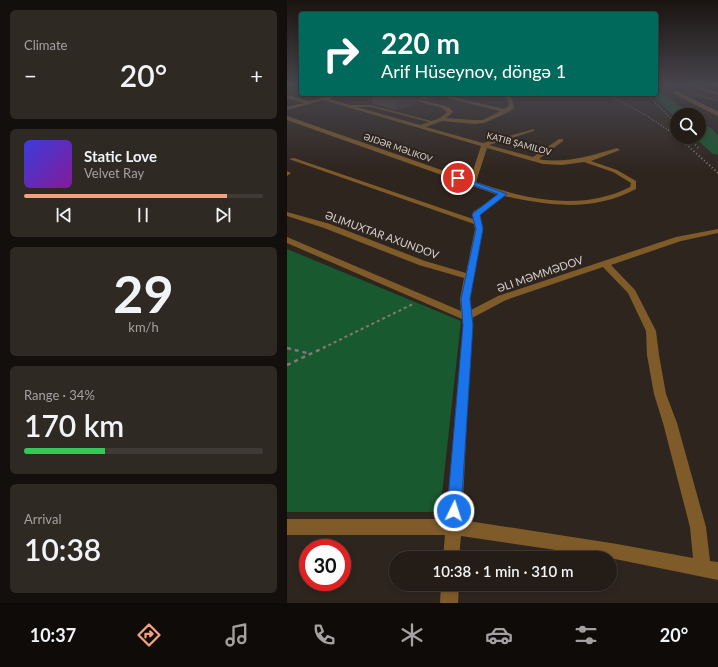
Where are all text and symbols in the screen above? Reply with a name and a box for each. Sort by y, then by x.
text: 220 m [381,26,460,60]
icon: right [315,28,367,80]
text: Climate [24,37,67,53]
text: 20° [120,57,167,93]
text: Arif Hüseynov, döngə 1 [381,60,566,82]
text: − [24,62,37,89]
text: + [250,62,263,89]
map controls [670,108,706,144]
button: search [670,108,706,144]
street label: KATIB ŞAMILOV [486,130,554,158]
street label: ƏJDƏR MƏLIKOV [362,131,435,165]
text: Static Love [84,147,157,165]
pin [441,161,475,195]
text: Velvet Ray [84,165,144,181]
icon: arrive [447,167,469,189]
icon: previous [53,204,75,226]
icon: pause [132,204,154,226]
icon: next [212,204,234,226]
street label: ƏLIMUXTAR AXUNDOV [324,208,441,261]
street label: ƏLI MƏMMƏDOV [495,252,585,294]
text: 29 [113,262,174,324]
text: km/h [128,319,159,335]
text: Range · 34% [24,387,95,403]
text: 170 km [24,407,124,443]
position arrow [433,490,475,532]
text: Arrival [24,511,61,527]
text: 10:38 [24,531,101,567]
speed limit sign: 30 [299,539,351,591]
text: 10:38 · 1 min · 310 m [433,562,573,580]
icon: directions [135,621,163,649]
icon: music [223,621,251,649]
icon: phone [310,621,338,649]
icon: climate [398,621,426,649]
icon: car [485,621,513,649]
icon: filters [572,621,600,649]
text: 10:37 [30,624,76,646]
text: 20° [660,624,688,646]

